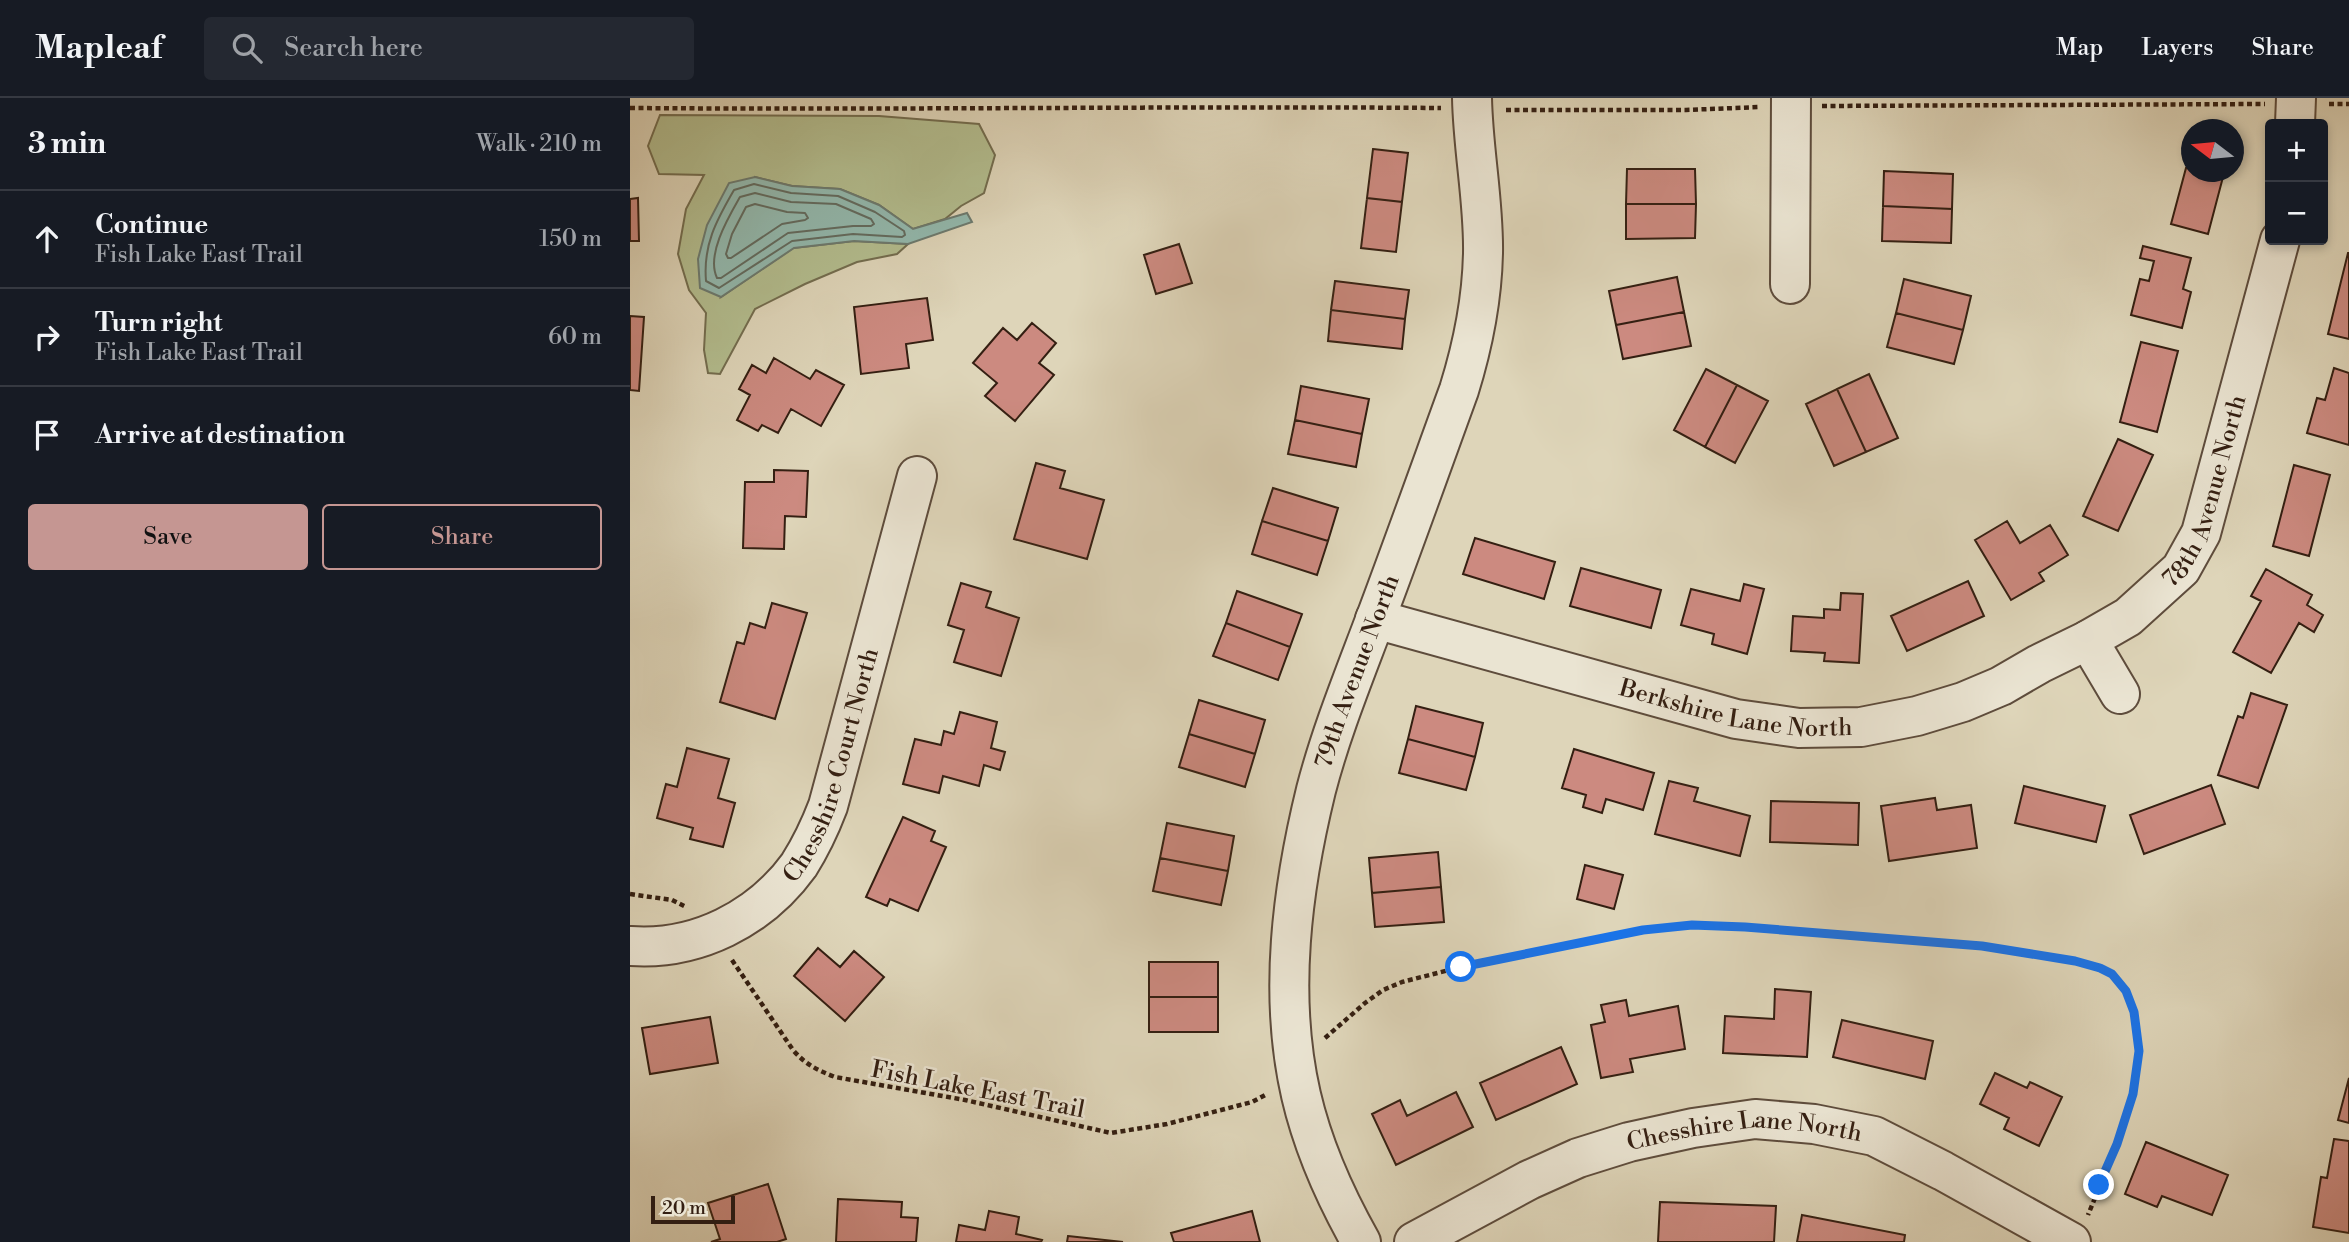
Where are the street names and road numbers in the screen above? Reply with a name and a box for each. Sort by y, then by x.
street label: 78th Avenue North [2157,392,2253,594]
street label: 79th Avenue North [1309,571,1407,772]
street label: Chesshire Court North [777,645,886,889]
street label: Berkshire Lane North [1615,673,1853,745]
street label: Fish Lake East Trail [869,1055,1087,1125]
street label: Chesshire Lane North [1624,1105,1865,1158]

